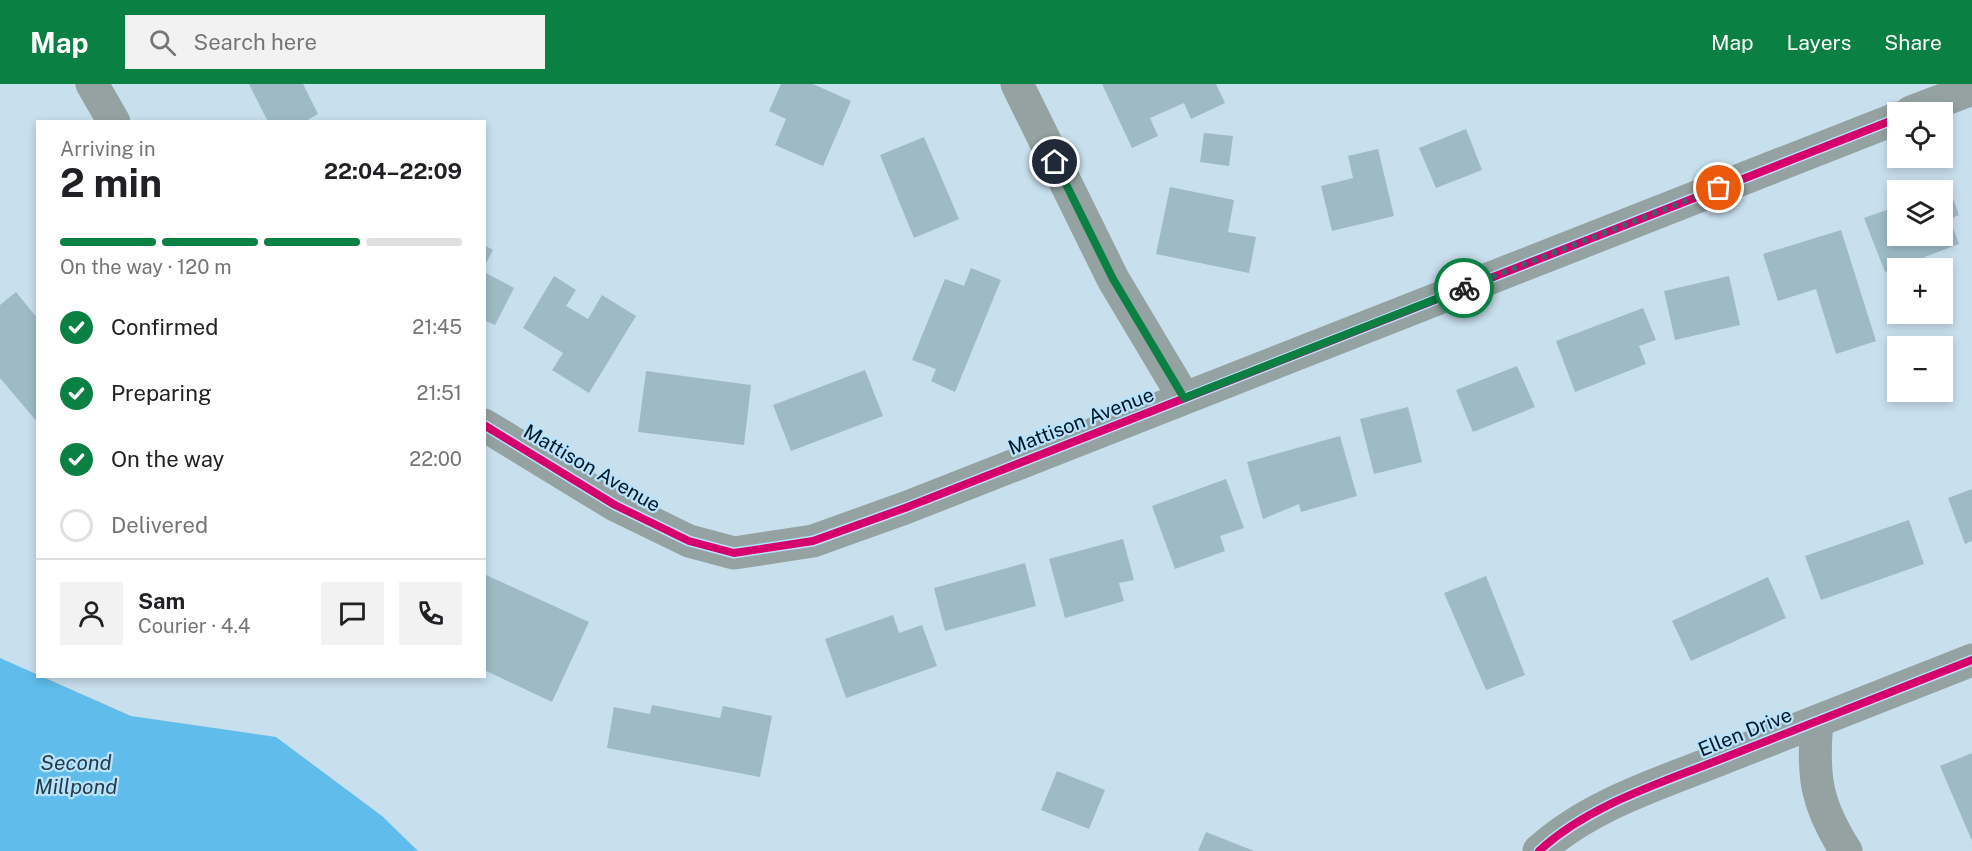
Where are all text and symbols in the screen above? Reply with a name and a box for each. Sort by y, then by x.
search box [125,15,545,69]
text: Map [30,26,89,59]
icon: search [146,26,179,59]
text: Search here [194,29,317,55]
text: Map [1711,30,1754,55]
text: Layers [1787,30,1851,55]
text: Share [1884,30,1942,55]
map controls [1887,102,1953,402]
button: locate [1887,102,1953,168]
pin [1029,136,1080,187]
text: Arriving in [60,137,155,161]
icon: home [1038,145,1071,178]
text: 22:04–22:09 [324,158,462,184]
text: 2 min [60,160,162,206]
pin [1693,162,1744,213]
icon: bag [1702,171,1735,204]
button: layers [1887,180,1953,246]
text: On the way · 120 m [60,255,232,279]
courier [1434,258,1494,318]
button: + [1887,258,1953,324]
icon: bike [1448,272,1481,305]
icon: check [60,311,93,344]
text: Confirmed [111,314,218,340]
text: 21:45 [412,315,462,339]
button: − [1887,336,1953,402]
icon: check [60,377,93,410]
text: Preparing [111,380,212,406]
text: 21:51 [416,381,462,405]
street label: Mattison Avenue [1005,382,1157,460]
street label: Mattison Avenue [519,419,665,517]
icon: check [60,443,93,476]
text: On the way [111,446,224,472]
text: 22:00 [409,447,462,471]
text: Delivered [111,512,208,538]
button: person [60,582,123,645]
button: chat [321,582,384,645]
button: phone [399,582,462,645]
text: Sam [138,588,185,614]
text: Courier · 4.4 [138,614,250,638]
street label: Ellen Drive [1695,702,1795,762]
water label: Second Millpond [35,750,117,799]

